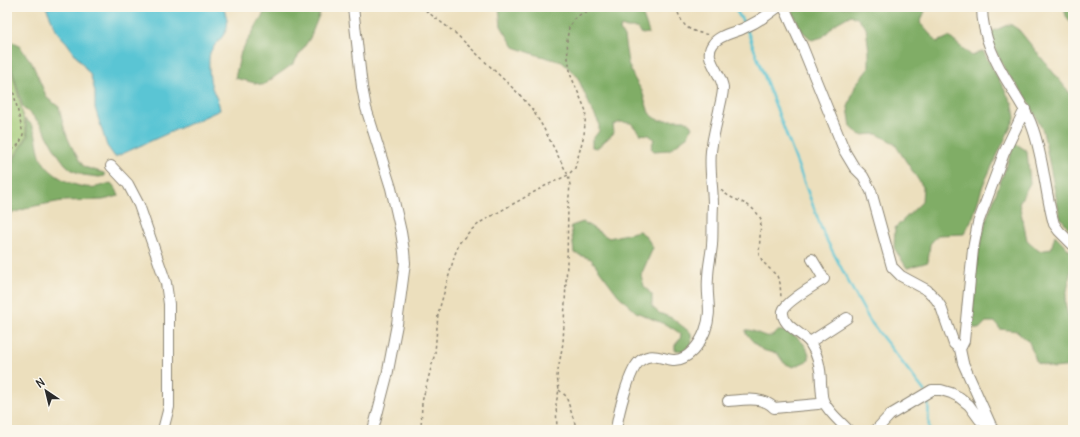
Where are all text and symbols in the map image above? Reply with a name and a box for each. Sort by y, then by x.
north arrow [26,371,66,411]
text: N [33,375,47,391]

